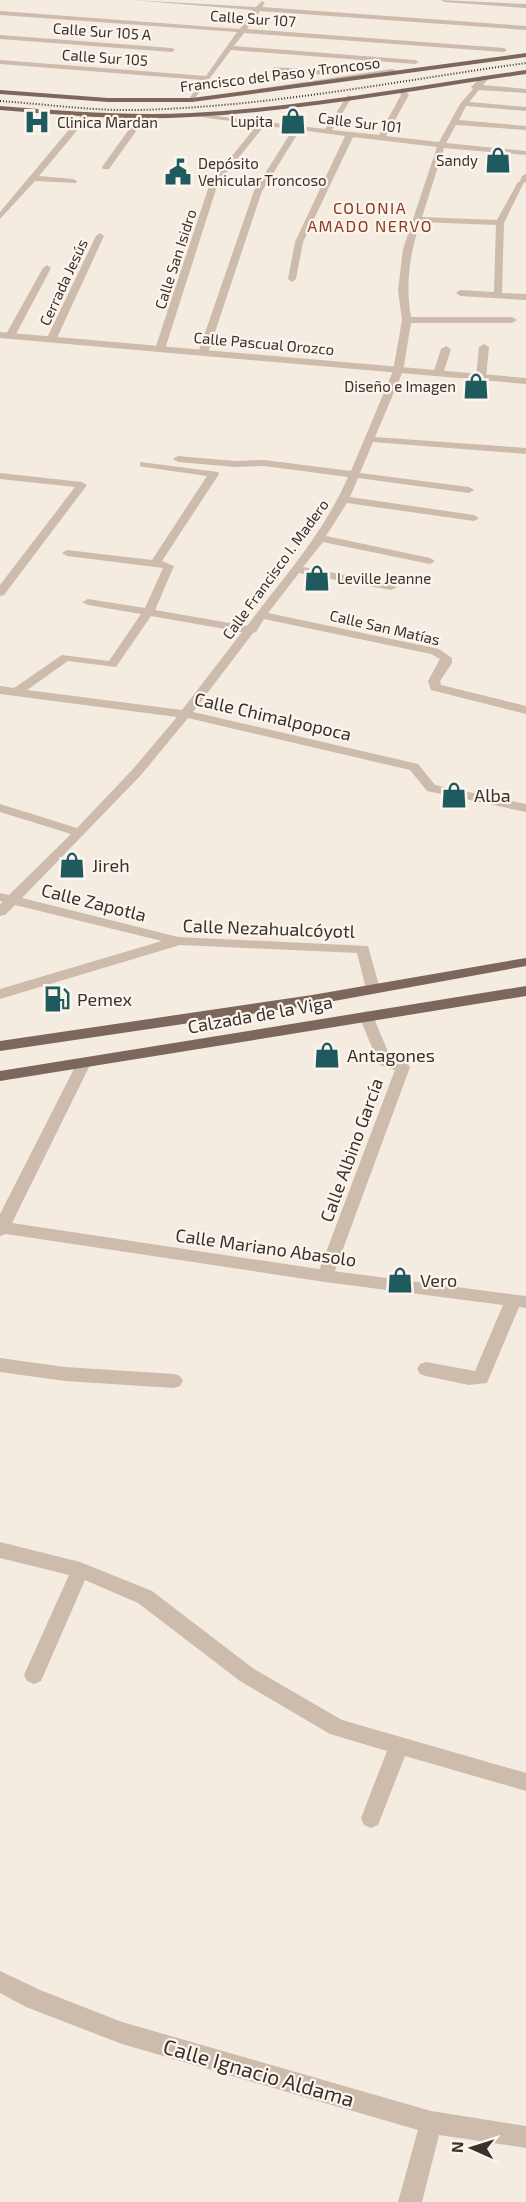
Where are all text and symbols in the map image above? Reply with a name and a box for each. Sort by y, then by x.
street label: Calle Sur 107 [210,6,297,30]
street label: Calle Sur 105 A [52,19,152,43]
street label: Calle Sur 105 [61,45,149,69]
street label: Francisco del Paso y Troncoso [179,53,381,95]
shop icon: Lupita [278,106,308,136]
hospital icon: Clinica Mardan [22,107,52,137]
street label: Calle Sur 101 [317,108,403,136]
place label: Lupita [230,112,273,130]
place label: Clinica Mardan [57,113,158,131]
shop icon: Sandy [483,145,513,175]
place label: Sandy [436,151,478,169]
place label: Depósito Vehicular Troncoso [198,154,327,189]
public building icon: Depósito Vehicular Troncoso [163,157,193,187]
district label: COLONIA AMADO NERVO [307,198,433,235]
street label: Calle San Isidro [150,207,200,311]
street label: Cerrada Jesús [35,236,91,328]
street label: Calle Pascual Orozco [193,328,335,358]
shop icon: Diseño e Imagen [461,371,491,401]
place label: Diseño e Imagen [344,377,456,395]
street label: Calle Francisco I. Madero [218,495,332,643]
shop icon: Leville Jeanne [302,563,332,593]
place label: Leville Jeanne [337,569,431,587]
street label: Calle San Matías [328,606,442,648]
street label: Calle Chimalpopoca [192,687,354,745]
shop icon: Alba [439,780,469,810]
place label: Alba [474,784,511,806]
shop icon: Jireh [57,850,87,880]
place label: Jireh [92,854,130,876]
street label: Calle Zapotla [39,878,149,926]
street label: Calle Nezahualcóyotl [182,914,356,942]
fuel station icon: Pemex [42,984,72,1014]
place label: Pemex [77,988,133,1010]
street label: Calzada de la Viga [186,990,334,1038]
shop icon: Antagones [312,1040,342,1070]
place label: Antagones [347,1044,435,1066]
street label: Calle Albino García [315,1075,387,1225]
street label: Calle Mariano Abasolo [174,1223,358,1271]
shop icon: Vero [385,1265,415,1295]
place label: Vero [420,1269,457,1291]
street label: Calle Ignacio Aldama [161,2033,357,2111]
north arrow [442,2118,502,2178]
text: N [447,2141,466,2153]

